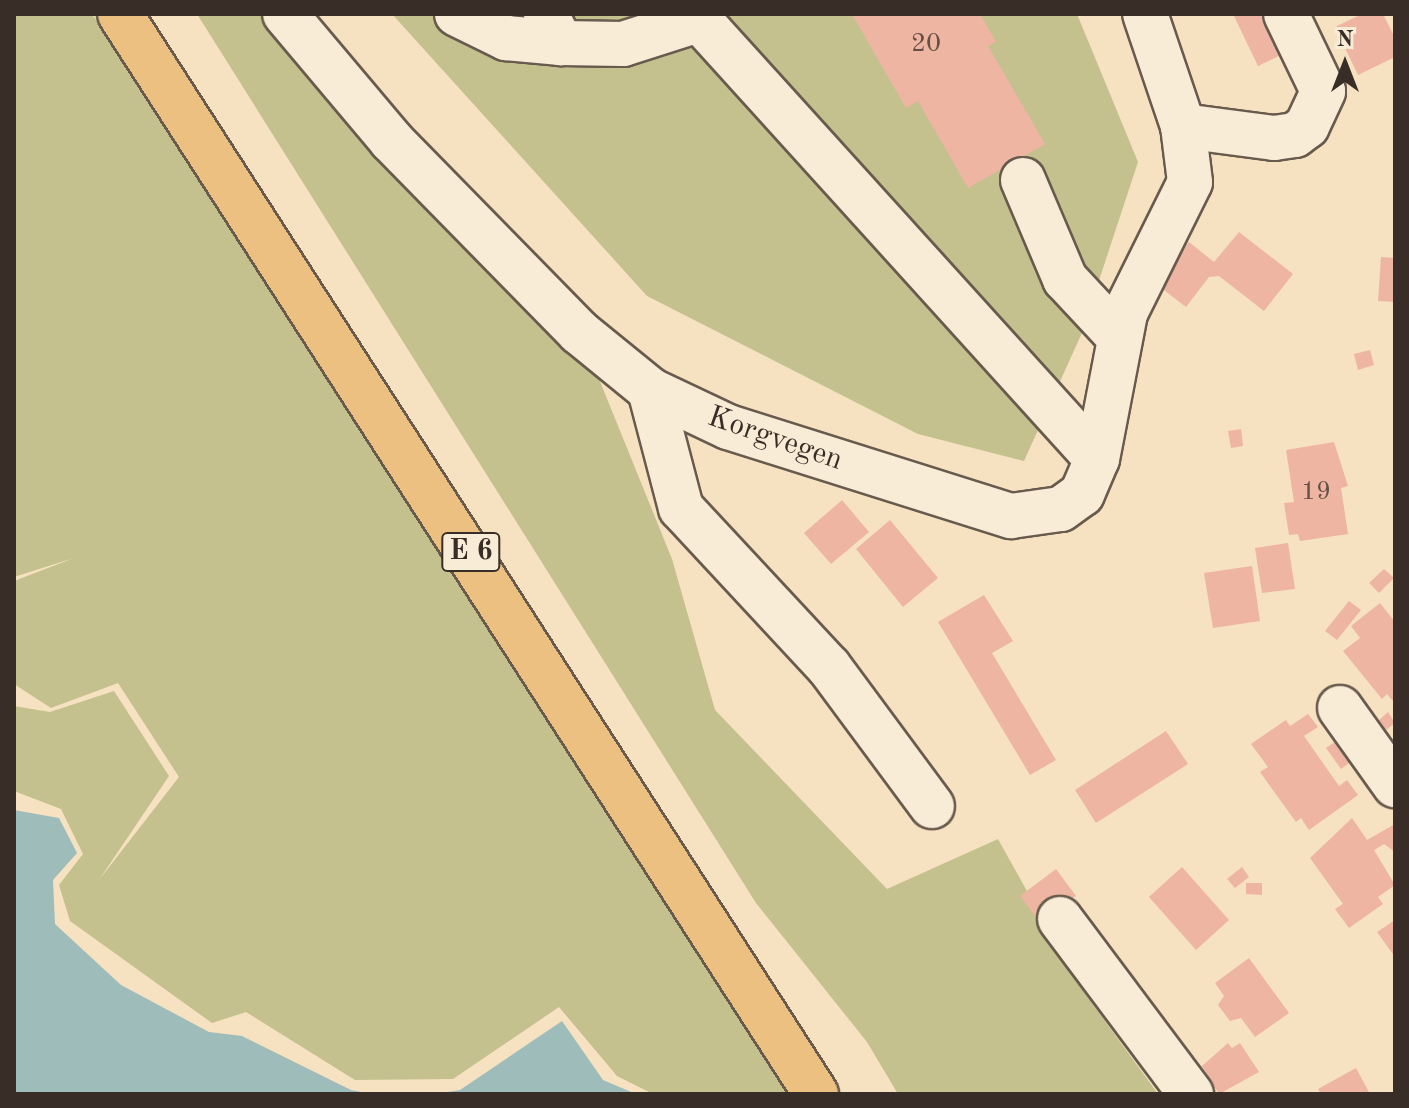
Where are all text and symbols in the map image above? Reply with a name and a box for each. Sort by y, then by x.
north arrow [1305,24,1385,104]
house number: 20 [911,29,941,61]
text: N [1337,29,1353,51]
street label: Korgvegen [703,399,847,479]
house number: 19 [1301,477,1331,509]
road number: E 6 [441,528,501,576]

